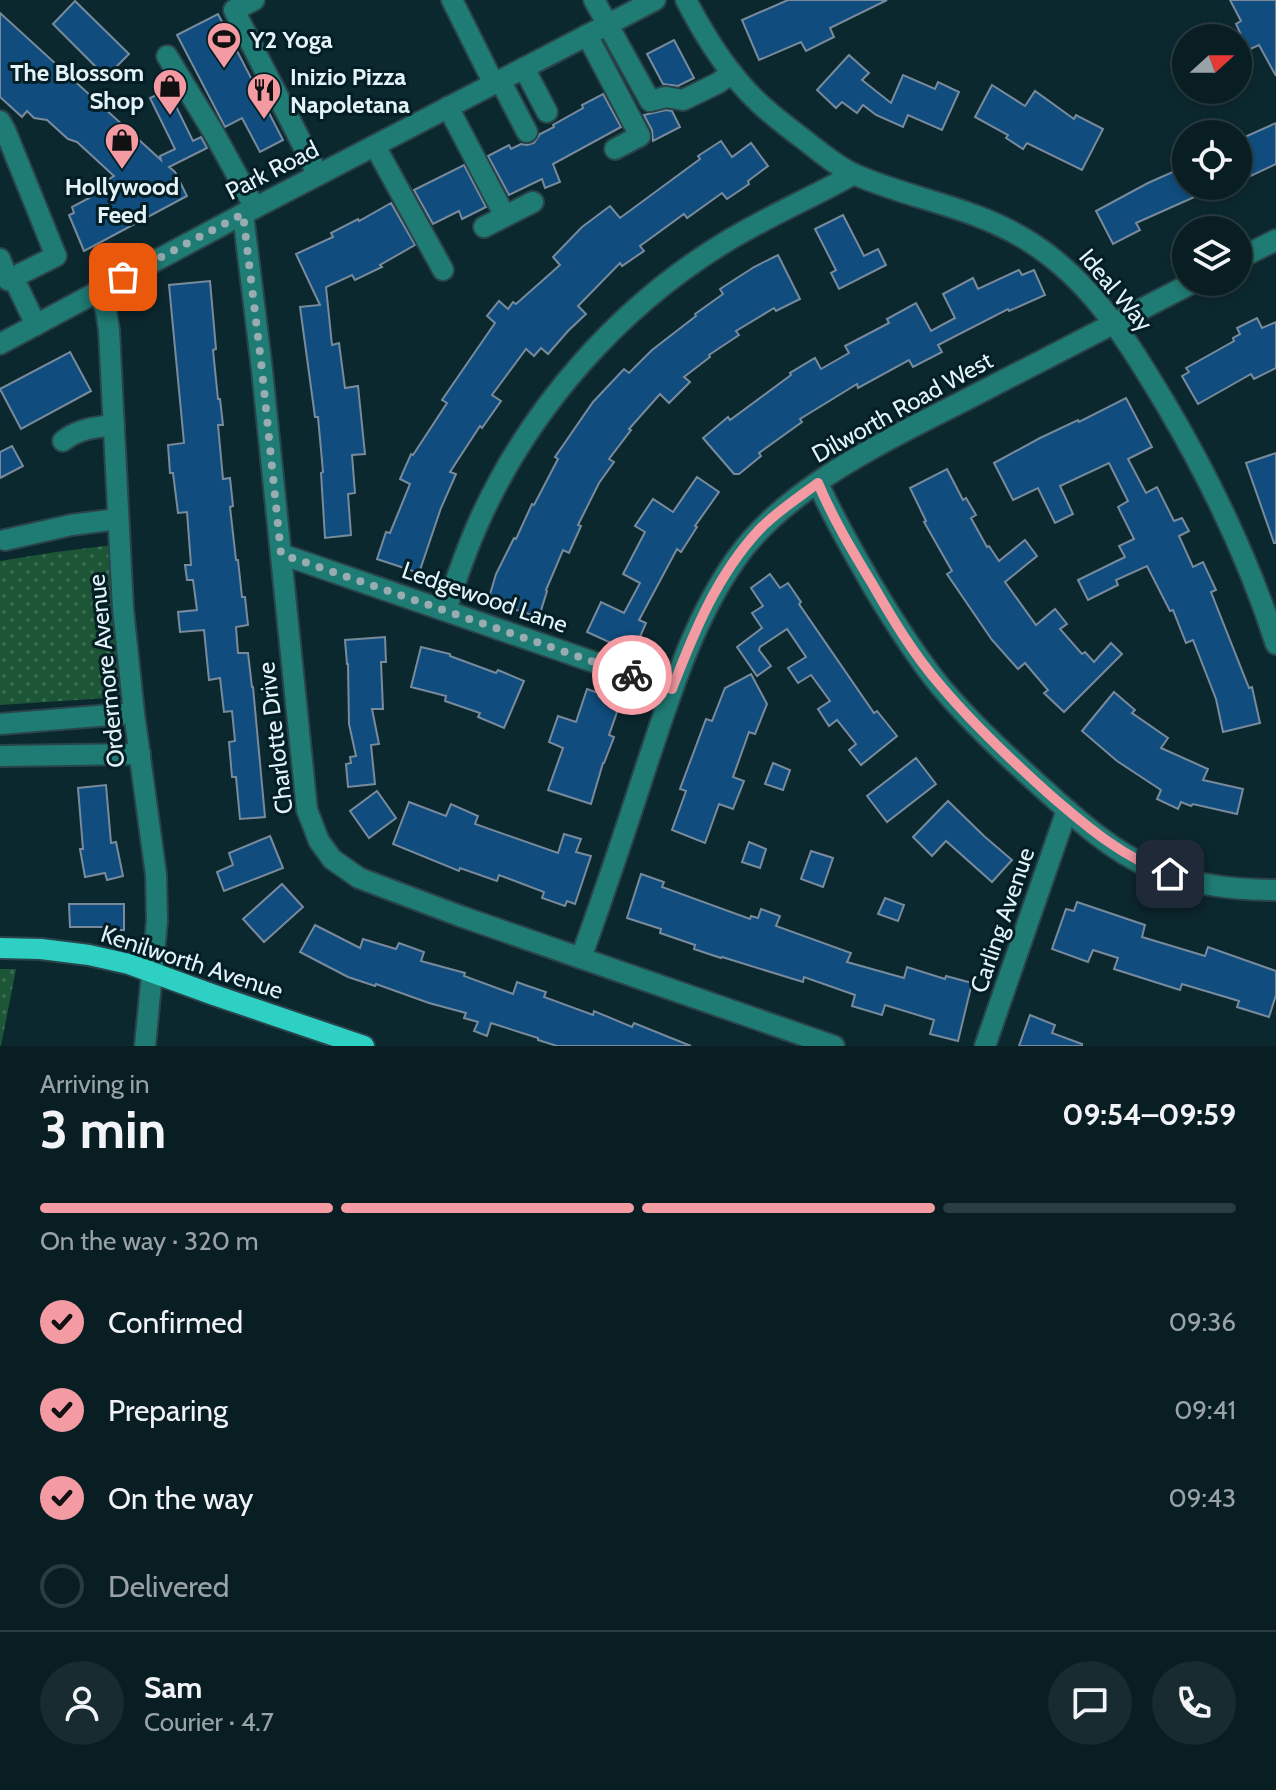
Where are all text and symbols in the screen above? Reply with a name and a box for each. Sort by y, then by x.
sports icon: Y2 Yoga [205,20,243,70]
north arrow [1172,24,1252,104]
map controls [1172,24,1252,296]
place label: Y2 Yoga [249,25,333,54]
place label: The Blossom Shop [10,58,144,115]
place label: Inizio Pizza Napoletana [290,62,410,119]
shop icon: The Blossom Shop [151,67,189,117]
restaurant icon: Inizio Pizza Napoletana [245,71,283,121]
button: locate [1172,120,1252,200]
shop icon: Hollywood Feed [103,121,141,171]
street label: Park Road [221,134,323,206]
place label: Hollywood Feed [65,172,179,229]
button: layers [1172,216,1252,296]
pin [89,243,157,311]
street label: Ideal Way [1073,243,1159,337]
icon: bag [101,255,145,299]
street label: Dilworth Road West [807,345,997,469]
street label: Ledgewood Lane [398,555,572,639]
street label: Ordermore Avenue [81,573,131,769]
courier [592,635,672,715]
icon: bike [610,653,654,697]
street label: Charlotte Drive [251,660,299,816]
pin [1136,840,1204,908]
street label: Carling Avenue [964,844,1040,996]
icon: home [1148,852,1192,896]
street label: Kenilworth Avenue [97,919,287,1005]
text: Arriving in [40,1068,150,1100]
text: 09:54–09:59 [1062,1096,1236,1133]
text: 3 min [40,1098,166,1161]
text: On the way · 320 m [40,1225,258,1257]
icon: check [40,1300,84,1344]
text: Confirmed [108,1304,243,1341]
text: 09:36 [1169,1306,1236,1338]
icon: check [40,1388,84,1432]
text: Preparing [108,1392,228,1429]
text: 09:41 [1174,1394,1236,1426]
icon: check [40,1476,84,1520]
text: On the way [108,1480,253,1517]
text: 09:43 [1169,1482,1236,1514]
text: Delivered [108,1568,229,1605]
button: person [40,1661,124,1745]
button: chat [1048,1661,1132,1745]
button: phone [1152,1661,1236,1745]
text: Sam [144,1669,202,1706]
text: Courier · 4.7 [144,1706,274,1738]

